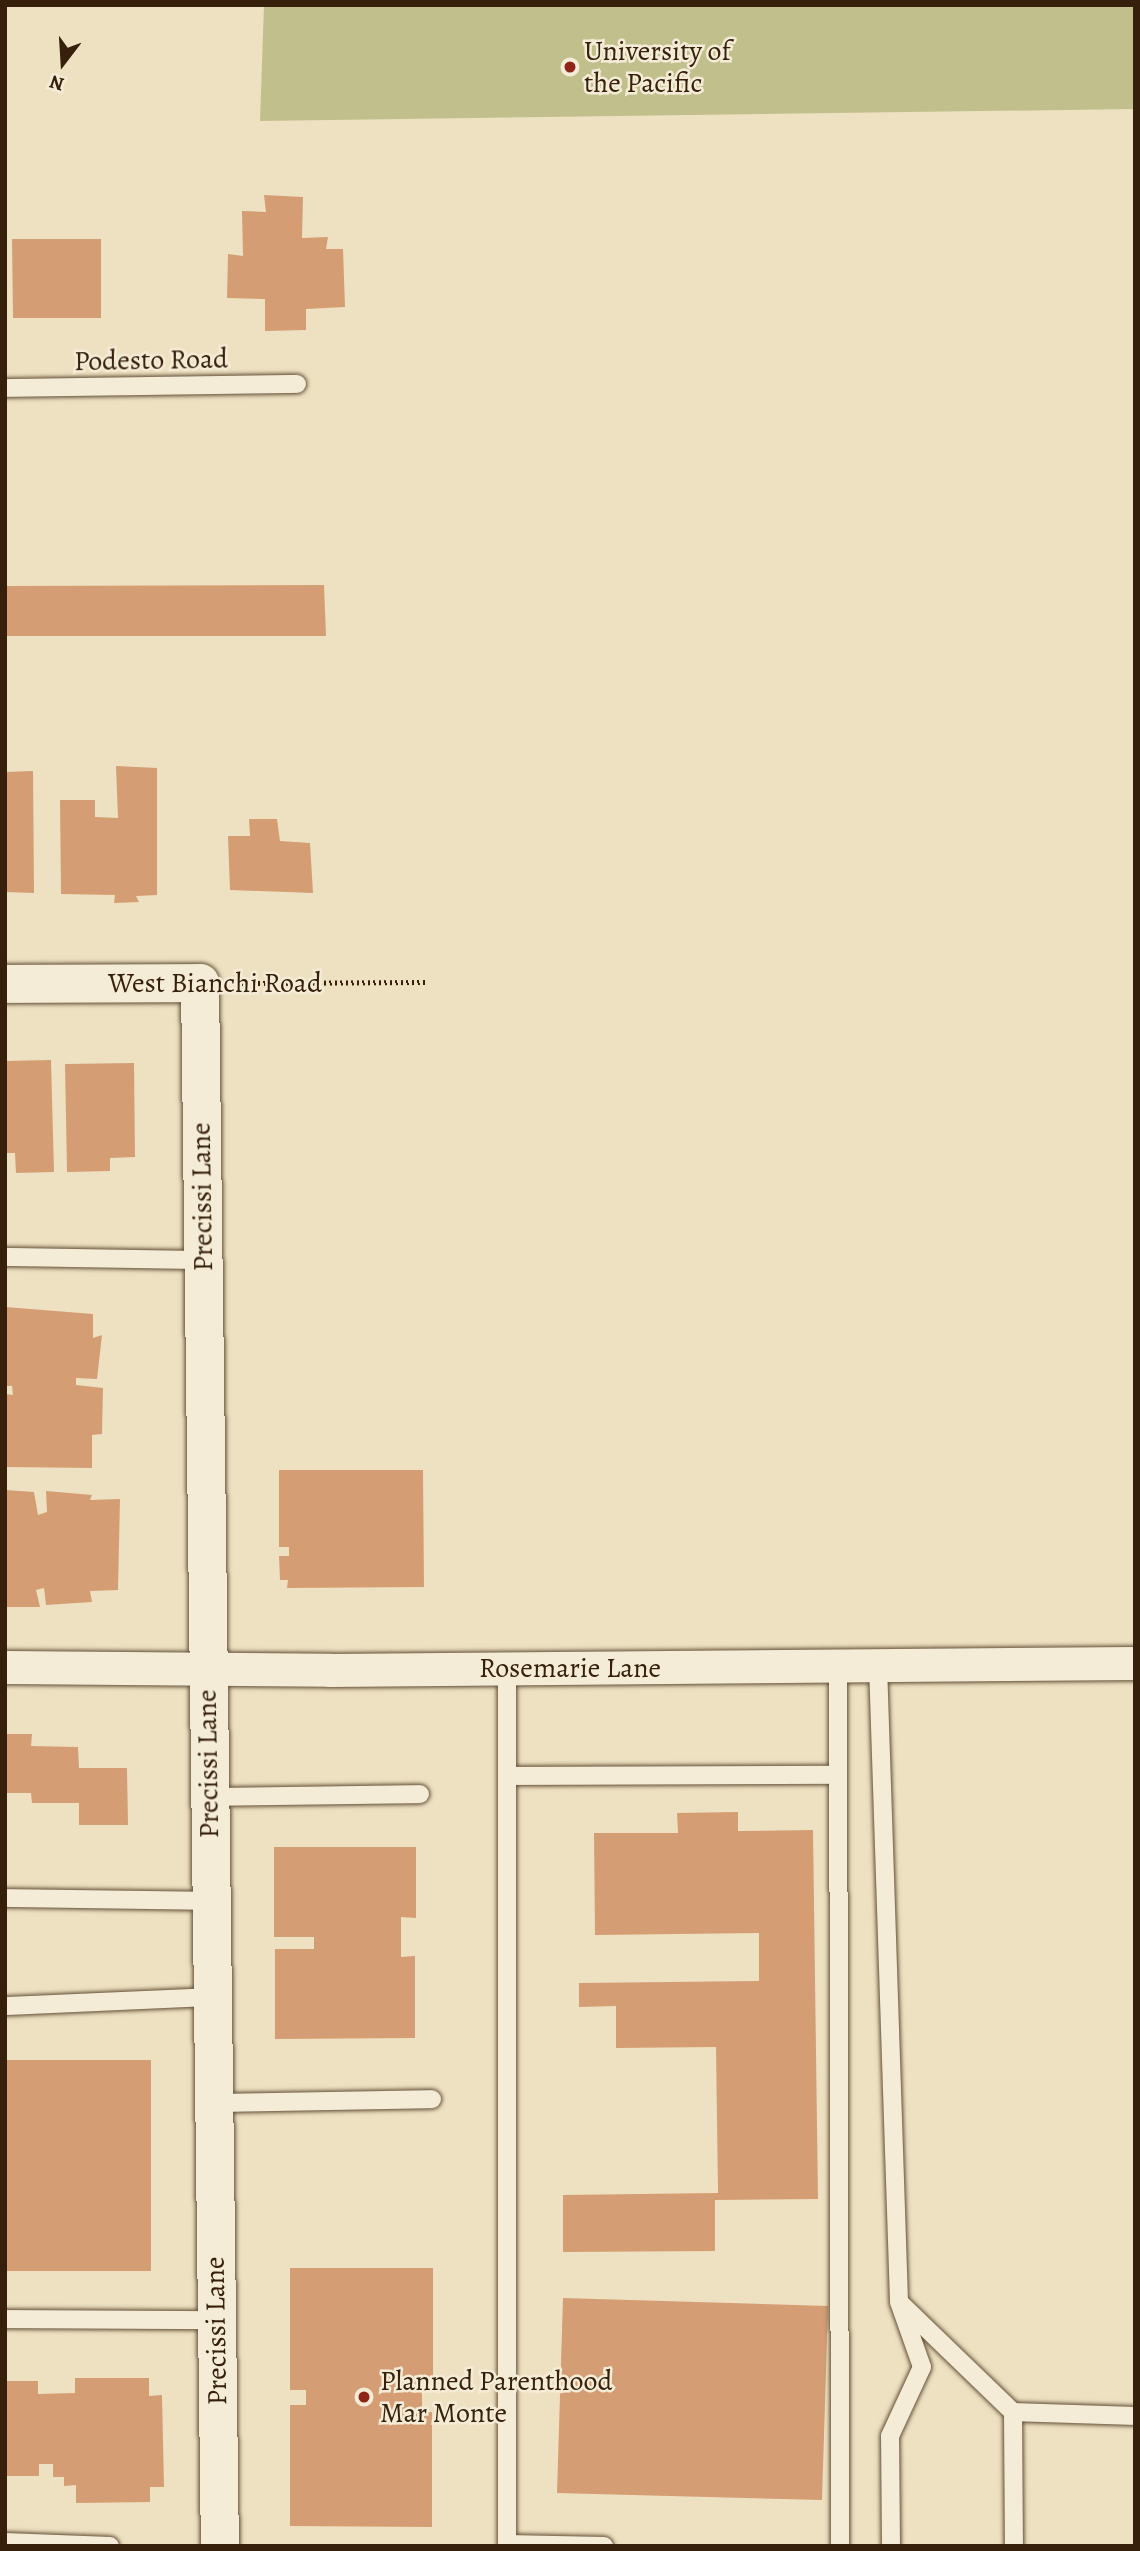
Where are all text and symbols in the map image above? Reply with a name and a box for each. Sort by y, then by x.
north arrow [28,28,98,98]
place label: University of the Pacific [584,34,731,100]
marker: University of the Pacific [562,59,578,75]
text: N [46,69,67,98]
street label: Podesto Road [74,342,228,378]
street label: West Bianchi Road [108,966,322,1000]
street label: Precissi Lane [184,1122,220,1272]
street label: Rosemarie Lane [479,1651,661,1685]
street label: Precissi Lane [190,1689,226,1839]
street label: Precissi Lane [198,2256,234,2406]
place label: Planned Parenthood Mar Monte [380,2364,612,2430]
marker: Planned Parenthood Mar Monte [354,2387,374,2407]

